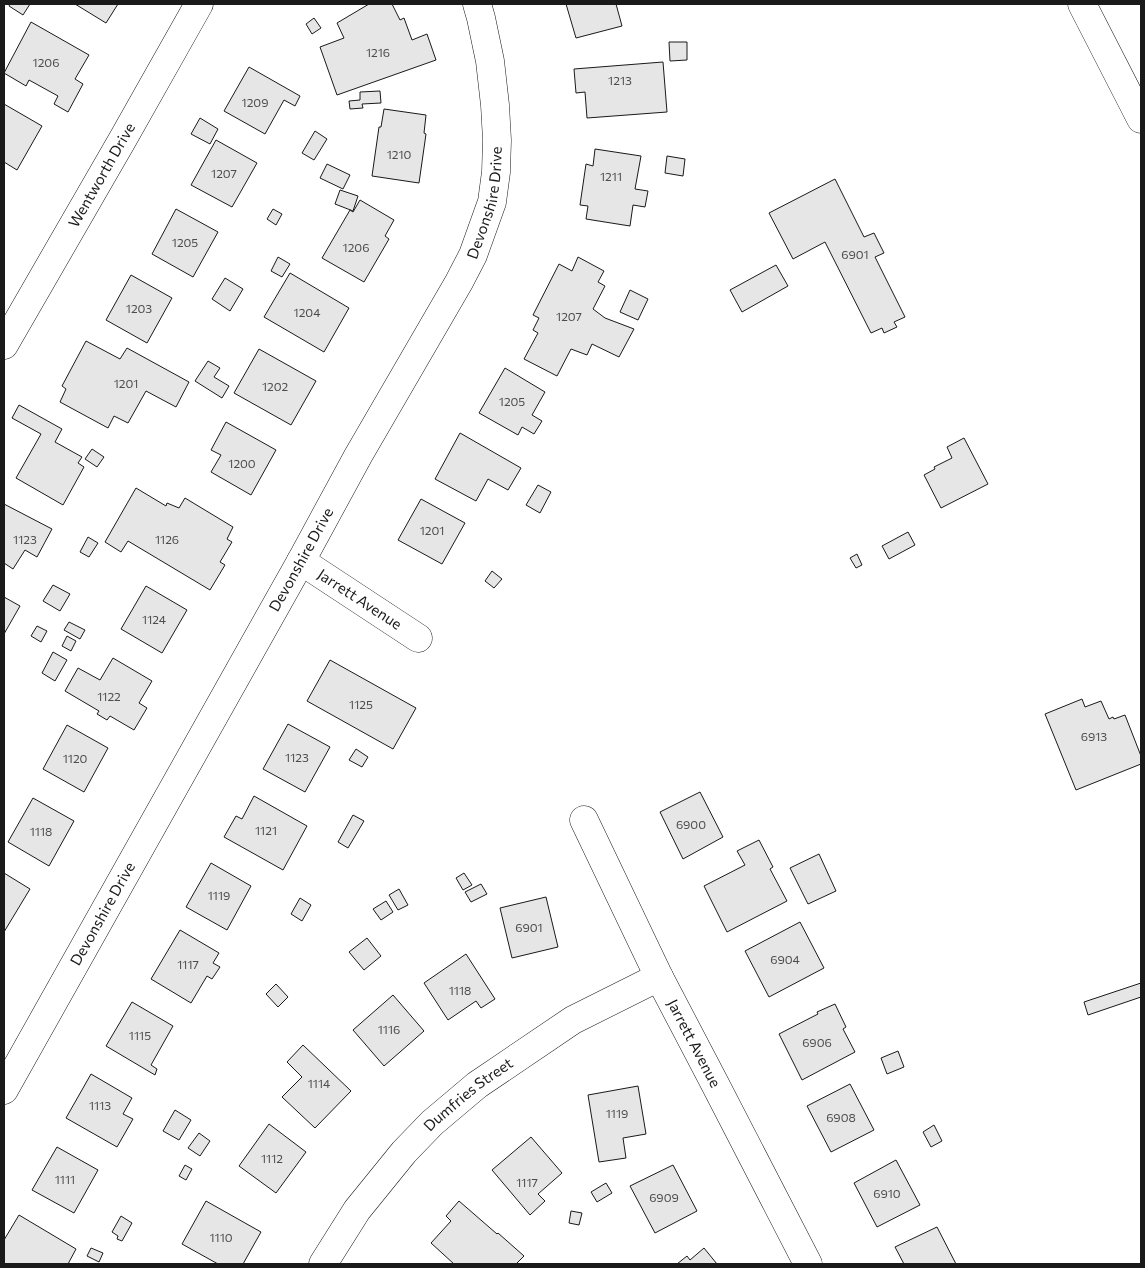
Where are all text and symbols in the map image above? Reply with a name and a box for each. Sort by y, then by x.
house number: 1216 [366,45,390,59]
house number: 1206 [33,55,59,69]
house number: 1213 [608,73,632,87]
house number: 1209 [242,95,268,109]
street label: Wentworth Drive [64,119,138,230]
street label: Devonshire Drive [462,146,505,261]
house number: 1210 [387,147,412,161]
house number: 1207 [211,166,237,180]
house number: 1211 [600,169,622,183]
house number: 1205 [172,235,198,249]
house number: 1206 [343,240,369,254]
house number: 6901 [841,247,869,261]
house number: 1203 [126,301,152,315]
house number: 1204 [294,305,320,319]
house number: 1207 [556,309,582,323]
house number: 1201 [114,376,138,390]
house number: 1202 [262,379,288,393]
house number: 1205 [499,394,525,408]
house number: 1200 [228,456,256,470]
street label: Devonshire Drive [265,504,336,614]
house number: 1201 [420,523,444,537]
house number: 1123 [13,532,37,546]
house number: 1126 [155,532,179,546]
street label: Jarrett Avenue [315,564,406,633]
house number: 1124 [142,612,166,626]
house number: 1122 [97,689,121,703]
house number: 1125 [349,697,373,711]
house number: 6913 [1081,729,1107,743]
house number: 1123 [285,750,309,764]
house number: 1120 [63,751,88,765]
house number: 6900 [676,817,706,831]
house number: 1121 [255,823,277,837]
house number: 1118 [30,824,52,838]
street label: Devonshire Drive [66,858,138,968]
house number: 1119 [208,888,230,902]
house number: 6901 [515,920,543,934]
house number: 6904 [770,952,800,966]
house number: 1117 [177,957,199,971]
house number: 1118 [449,983,471,997]
street label: Jarrett Avenue [664,996,725,1090]
house number: 1116 [378,1022,400,1036]
house number: 1115 [129,1028,151,1042]
house number: 6906 [802,1035,832,1049]
street label: Dumfries Street [419,1053,516,1134]
house number: 1114 [308,1076,330,1090]
house number: 1113 [89,1098,111,1112]
house number: 1119 [606,1106,628,1120]
house number: 6908 [826,1110,856,1124]
house number: 1112 [261,1151,283,1165]
house number: 1111 [55,1172,75,1186]
house number: 1117 [516,1175,538,1189]
house number: 6910 [873,1186,901,1200]
house number: 6909 [649,1190,679,1204]
house number: 1110 [209,1230,233,1244]

